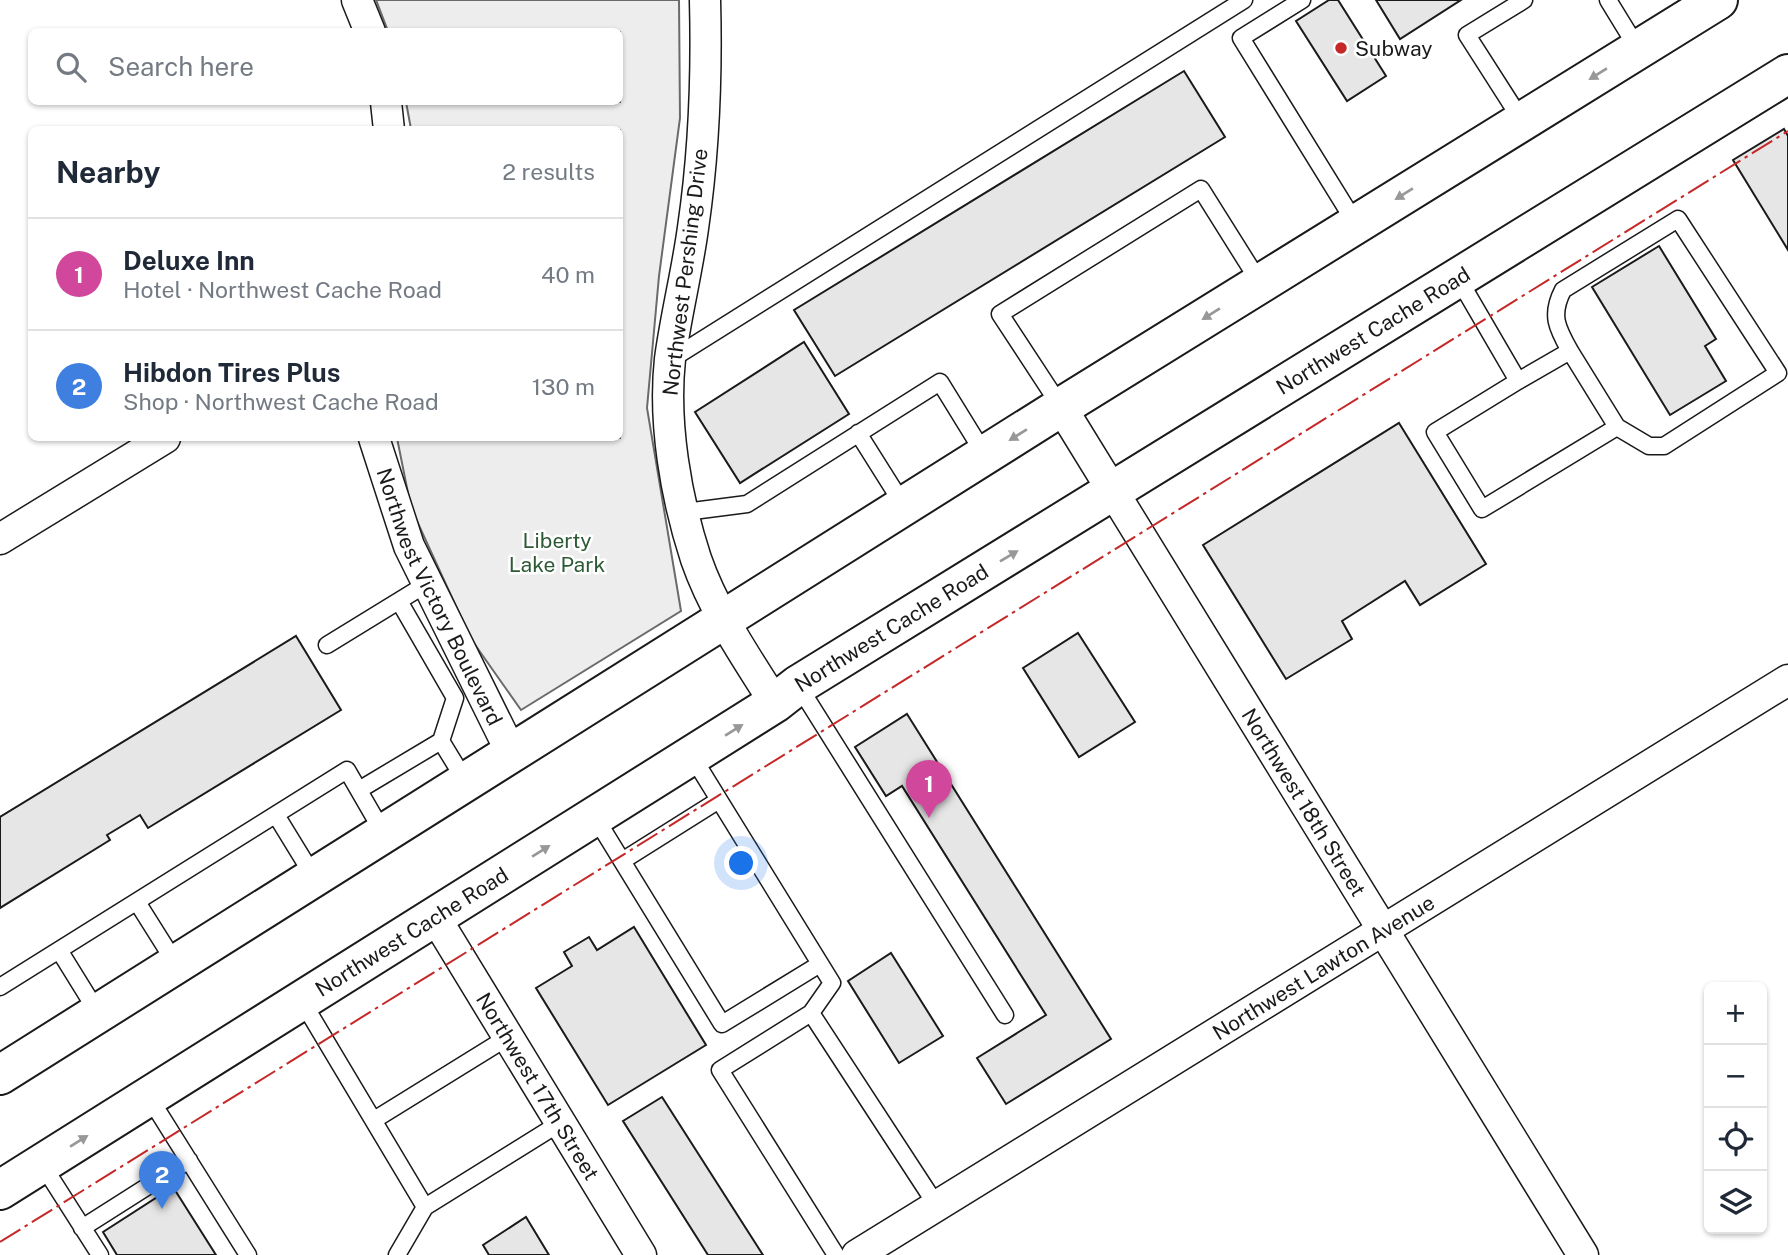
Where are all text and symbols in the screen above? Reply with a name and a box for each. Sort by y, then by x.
search box [28,28,623,105]
place label: Subway [1355,36,1432,61]
marker: Subway [1333,40,1349,56]
icon: search [52,48,90,86]
text: Search here [108,51,254,82]
one-way arrow [1588,68,1607,81]
street label: Northwest Pershing Drive [657,147,713,397]
text: Nearby [56,154,160,190]
text: 2 results [502,158,595,185]
one-way arrow [1395,188,1414,201]
text: Deluxe Inn [123,245,255,276]
text: 1 [74,261,84,288]
text: 40 m [541,261,595,288]
street label: Northwest Cache Road [1271,261,1474,399]
text: Hotel · Northwest Cache Road [123,276,442,303]
one-way arrow [1201,308,1221,321]
text: Hibdon Tires Plus [123,357,340,388]
text: 2 [72,373,86,400]
text: 130 m [532,373,595,400]
text: Shop · Northwest Cache Road [123,388,439,415]
one-way arrow [1008,428,1028,441]
street label: Northwest Victory Boulevard [372,465,508,729]
park label: Liberty Lake Park [509,528,605,577]
one-way arrow [999,550,1018,562]
street label: Northwest Cache Road [790,558,993,697]
street label: Northwest 18th Street [1237,704,1372,901]
one-way arrow [724,723,743,736]
pin: 1 [906,760,952,818]
one-way arrow [531,844,551,857]
your location [724,846,758,880]
street label: Northwest Cache Road [310,861,513,1001]
street label: Northwest Lawton Avenue [1208,889,1439,1045]
map controls [1704,982,1767,1234]
button: + [1704,982,1767,1045]
street label: Northwest 17th Street [471,988,605,1184]
button: − [1704,1045,1767,1108]
button: locate [1704,1108,1767,1171]
one-way arrow [69,1134,88,1147]
pin: 2 [139,1151,185,1209]
button: layers [1704,1171,1767,1234]

